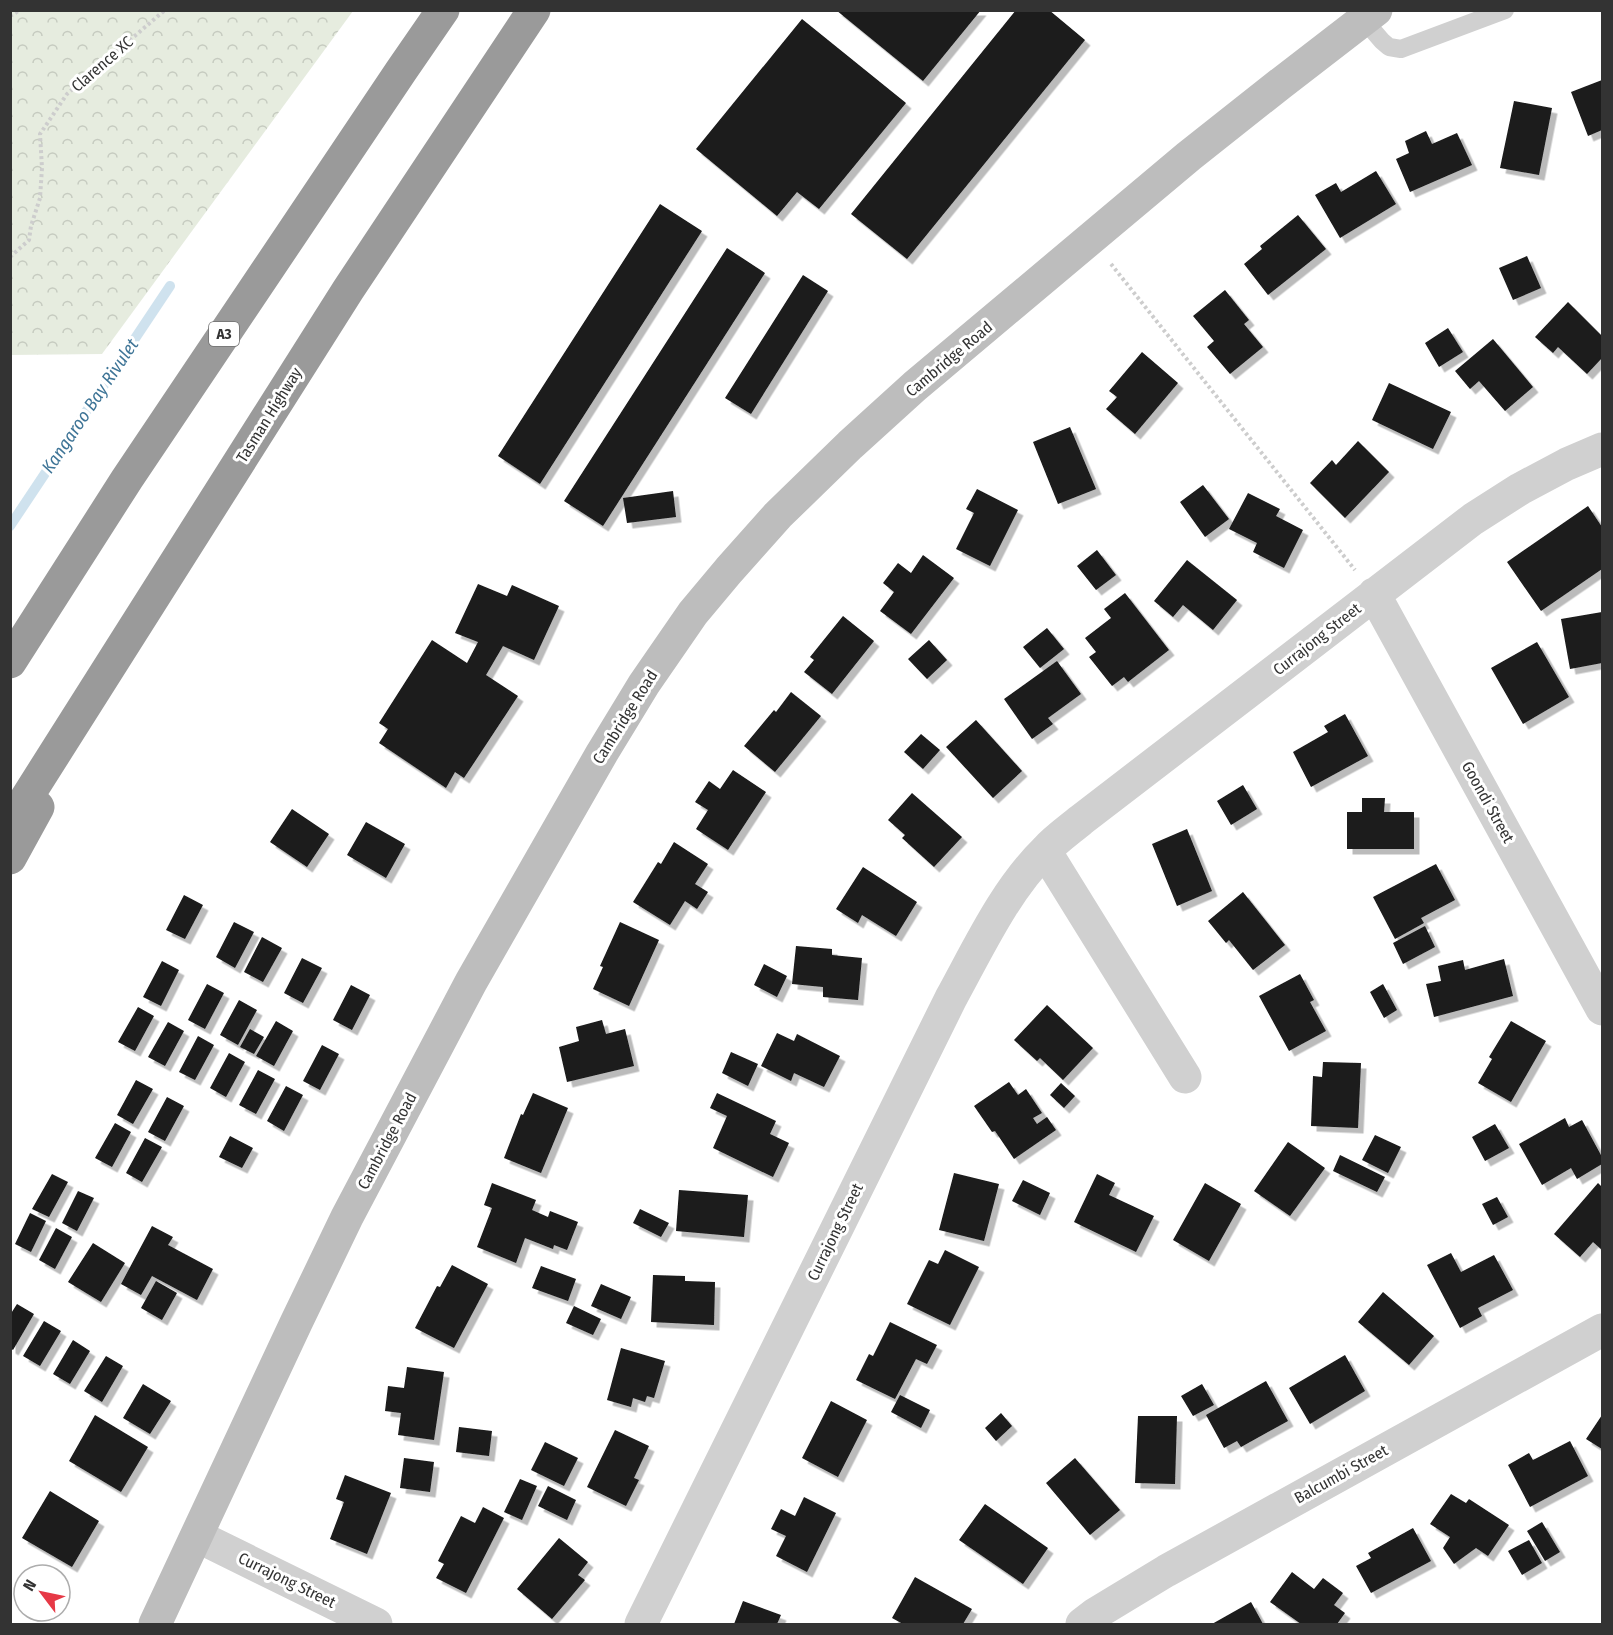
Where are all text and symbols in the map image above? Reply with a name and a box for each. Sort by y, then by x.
street label: Clarence XC [67,32,137,96]
street label: Cambridge Road [902,317,996,401]
road number: A3 [209,322,239,346]
water label: Kangaroo Bay Rivulet [37,334,143,477]
street label: Tasman Highway [232,363,306,466]
street label: Currajong Street [1269,598,1365,679]
street label: Cambridge Road [589,667,661,767]
street label: Goondi Street [1458,758,1519,847]
street label: Cambridge Road [354,1089,420,1193]
street label: Currajong Street [803,1179,867,1284]
street label: Balcumbi Street [1291,1440,1392,1507]
street label: Currajong Street [235,1548,340,1612]
north arrow [12,1563,72,1623]
text: N [19,1576,40,1594]

